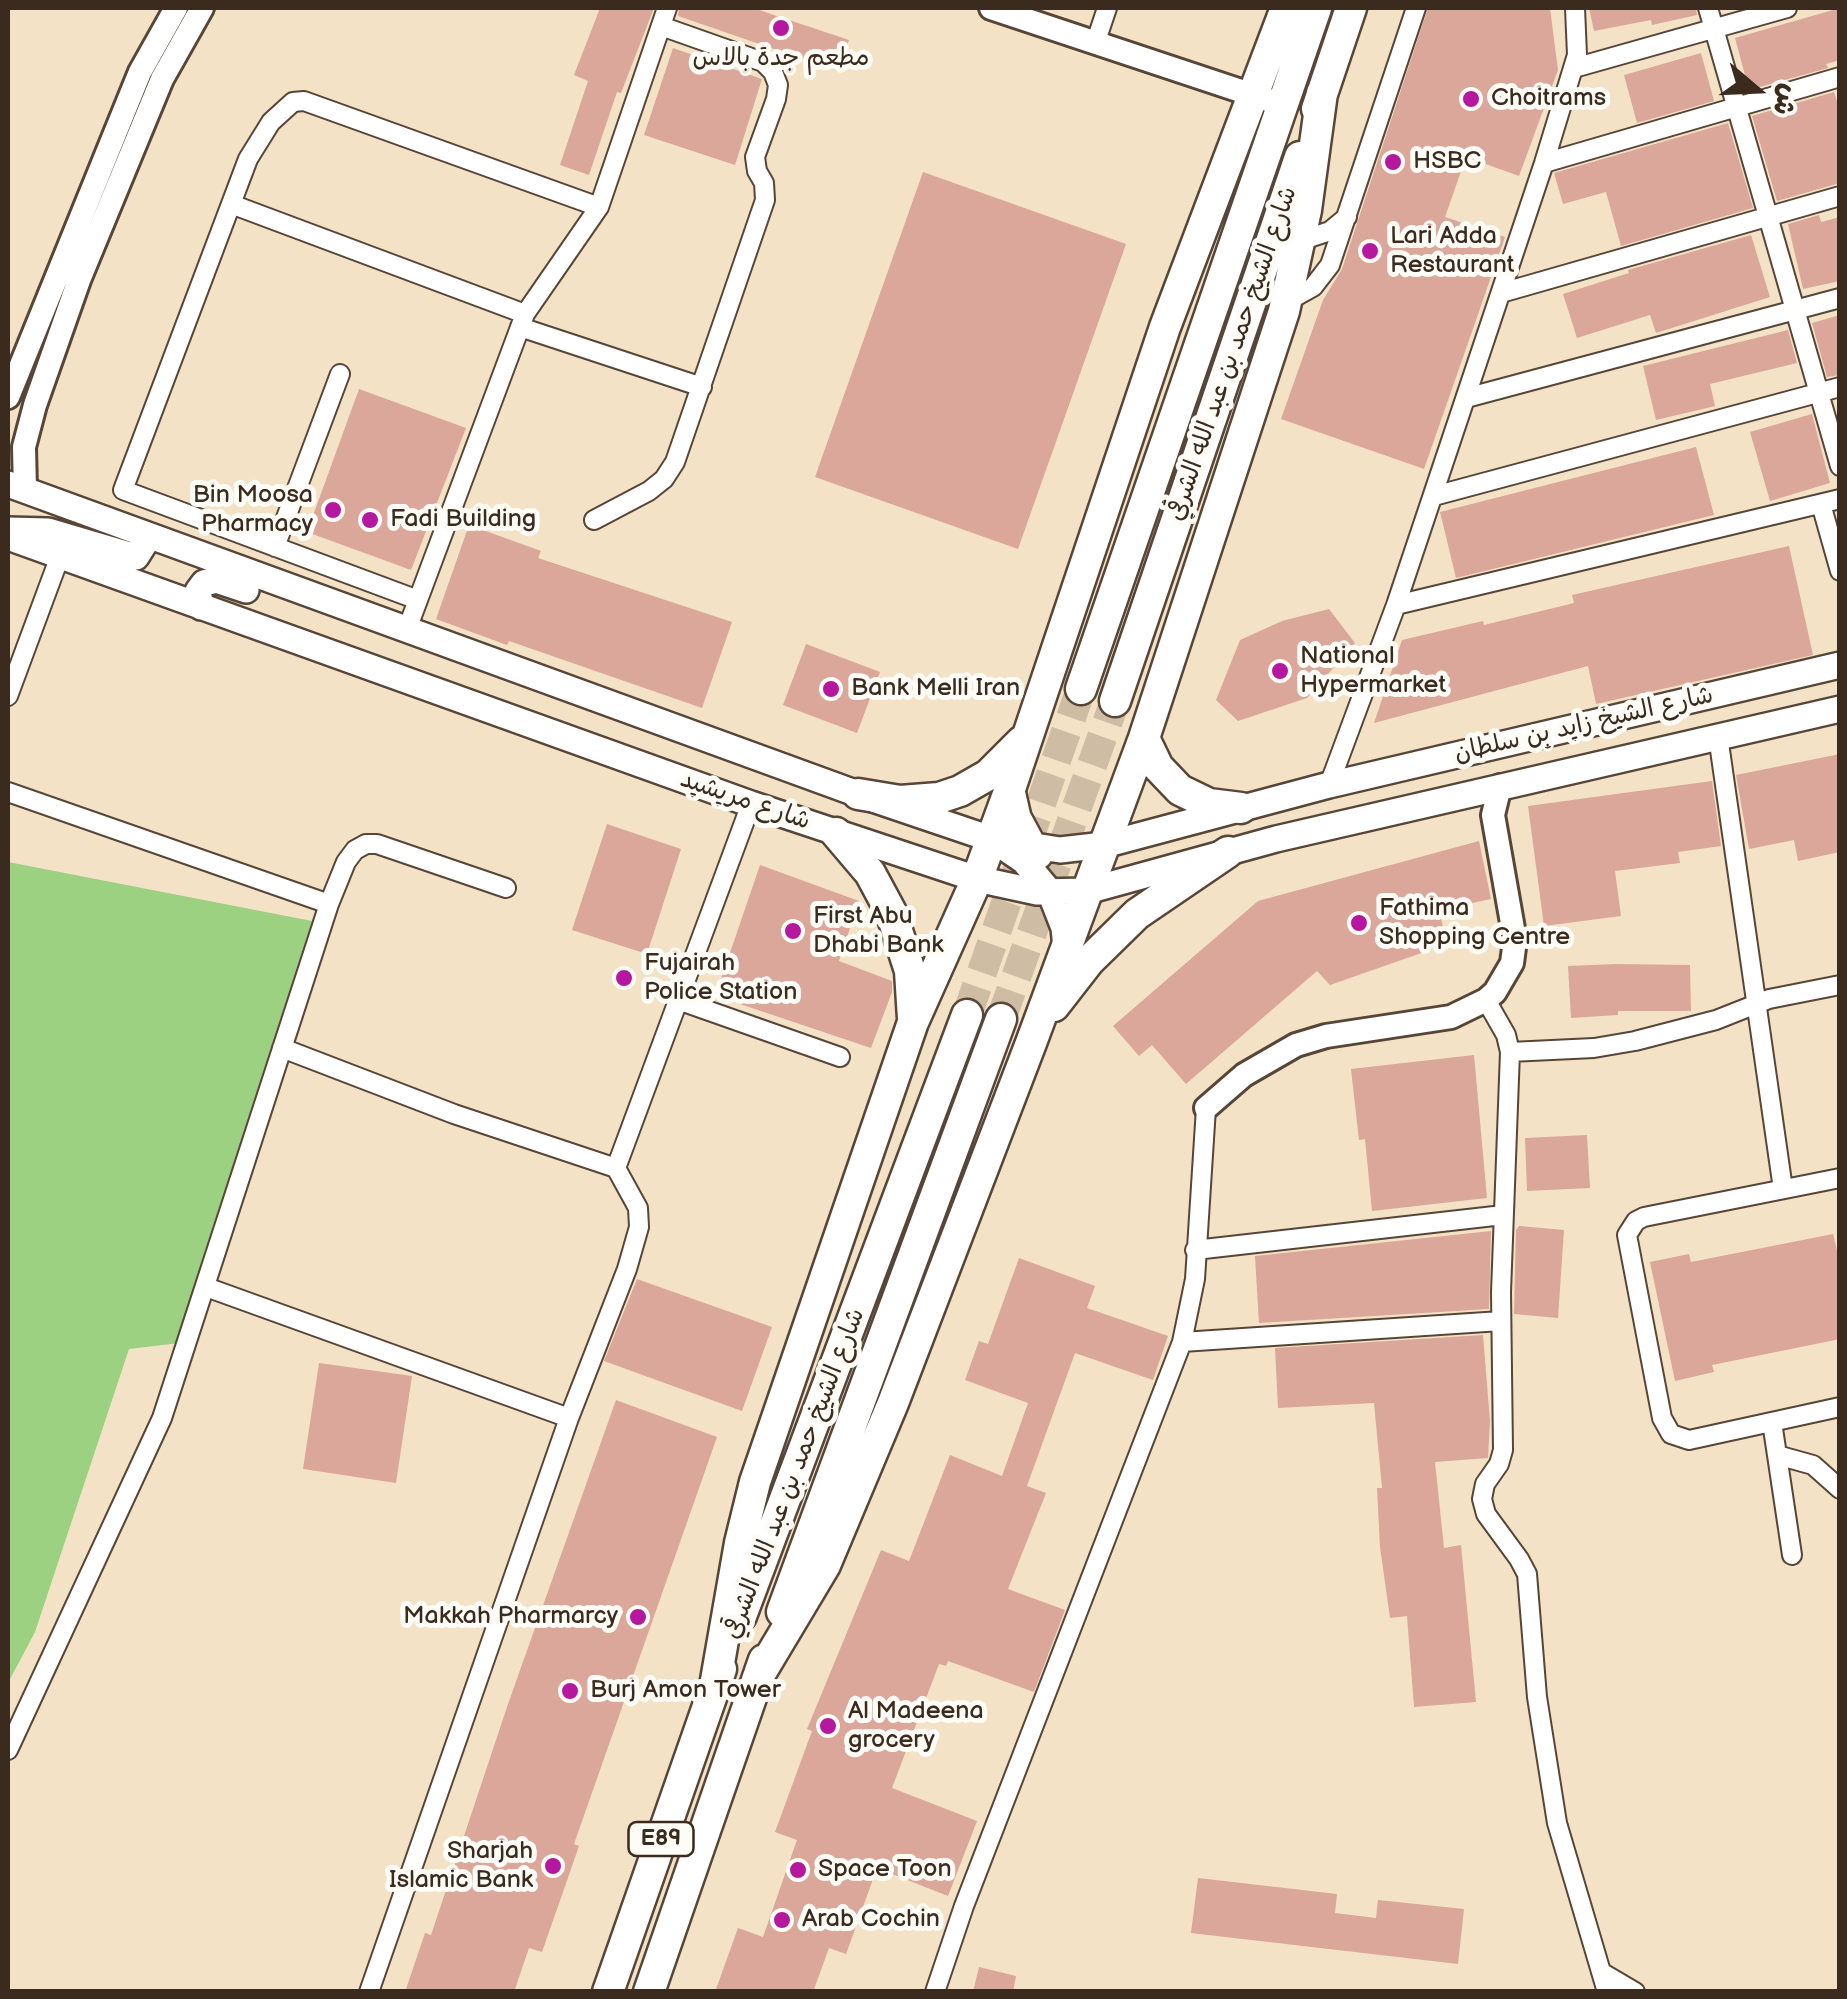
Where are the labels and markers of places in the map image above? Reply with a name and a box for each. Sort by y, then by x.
marker: مطعم جدة بالاس [770,17,792,39]
place label: مطعم جدة بالاس [693,44,869,74]
place label: Choitrams [1491,84,1606,114]
marker: Choitrams [1460,88,1482,110]
place label: HSBC [1413,147,1481,177]
marker: HSBC [1382,151,1404,173]
place label: Lari Adda Restaurant [1390,222,1514,281]
marker: Lari Adda Restaurant [1359,240,1381,262]
place label: Bin Moosa Pharmacy [193,481,313,540]
marker: Bin Moosa Pharmacy [322,499,344,521]
place label: Fadi Building [390,505,536,535]
marker: Fadi Building [359,509,381,531]
place label: National Hypermarket [1300,642,1446,701]
marker: National Hypermarket [1269,660,1291,682]
place label: Bank Melli Iran [851,674,1020,704]
marker: Bank Melli Iran [820,678,842,700]
place label: Fathima Shopping Centre [1379,894,1570,953]
place label: First Abu Dhabi Bank [813,902,943,961]
marker: Fathima Shopping Centre [1348,912,1370,934]
marker: First Abu Dhabi Bank [782,920,804,942]
place label: Fujairah Police Station [644,949,797,1008]
marker: Fujairah Police Station [613,967,635,989]
place label: Makkah Pharmarcy [403,1602,618,1632]
marker: Makkah Pharmarcy [627,1606,649,1628]
place label: Burj Amon Tower [590,1676,781,1706]
marker: Burj Amon Tower [559,1680,581,1702]
place label: Al Madeena grocery [848,1697,984,1756]
marker: Al Madeena grocery [817,1715,839,1737]
place label: Sharjah Islamic Bank [389,1837,533,1896]
marker: Sharjah Islamic Bank [542,1855,564,1877]
place label: Space Toon [818,1855,952,1885]
marker: Space Toon [787,1859,809,1881]
place label: Arab Cochin [802,1905,940,1935]
marker: Arab Cochin [771,1909,793,1931]

